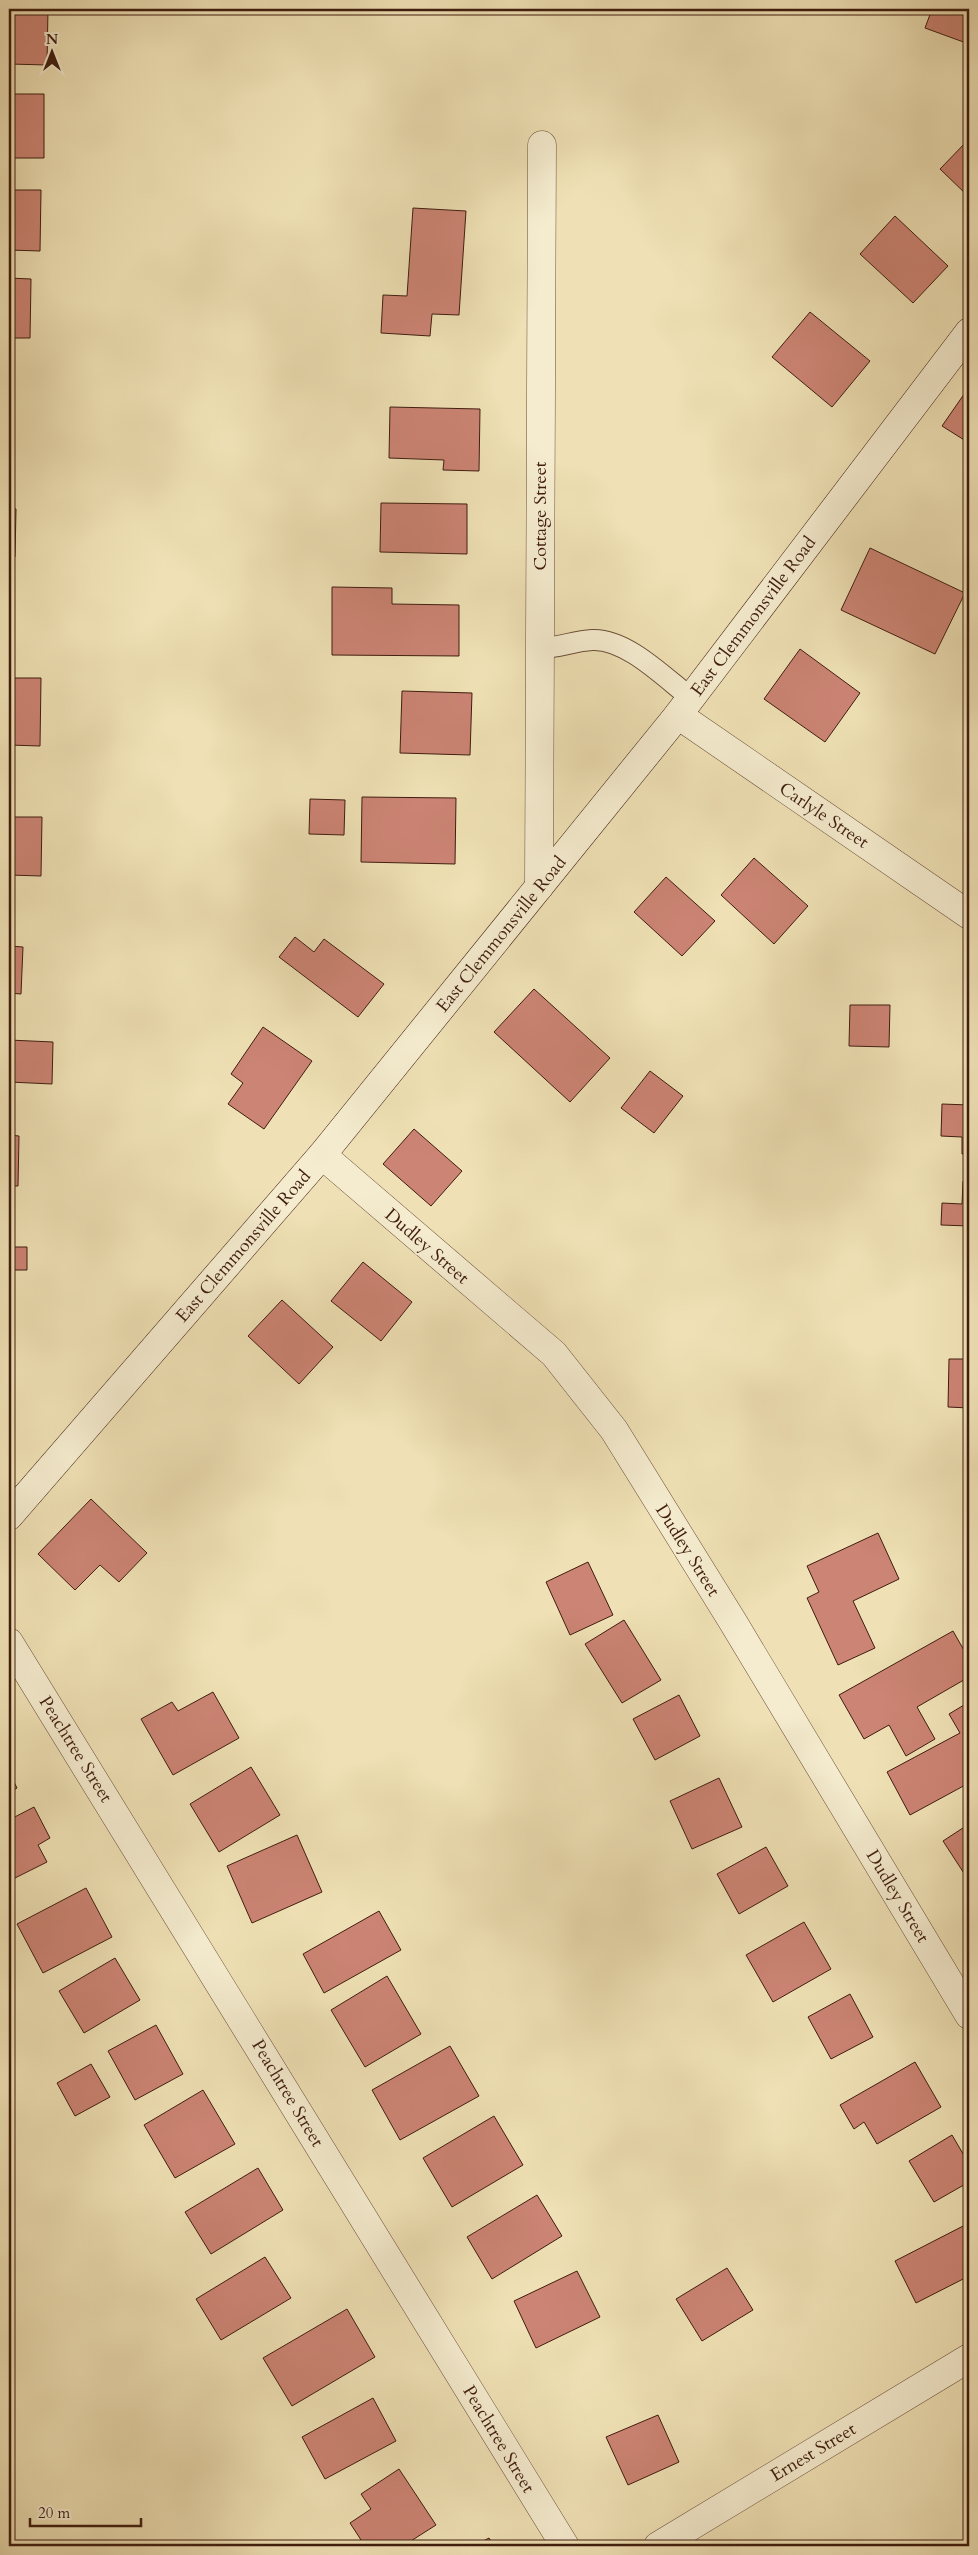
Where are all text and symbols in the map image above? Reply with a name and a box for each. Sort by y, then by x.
north arrow [28,28,78,78]
text: N [46,30,58,49]
street label: Cottage Street [528,461,553,571]
street label: East Clemmonsville Road [685,531,822,701]
street label: Carlyle Street [774,776,874,855]
street label: East Clemmonsville Road [431,851,572,1018]
street label: East Clemmonsville Road [170,1165,317,1328]
street label: Dudley Street [379,1203,475,1290]
street label: Dudley Street [649,1499,726,1601]
street label: Peachtree Street [33,1691,119,1808]
street label: Dudley Street [860,1845,935,1948]
street label: Peachtree Street [246,2035,330,2152]
street label: Peachtree Street [457,2381,541,2498]
street label: Ernest Street [766,2417,861,2488]
scale bar [30,2495,141,2527]
text: 20 m [38,2503,70,2523]

